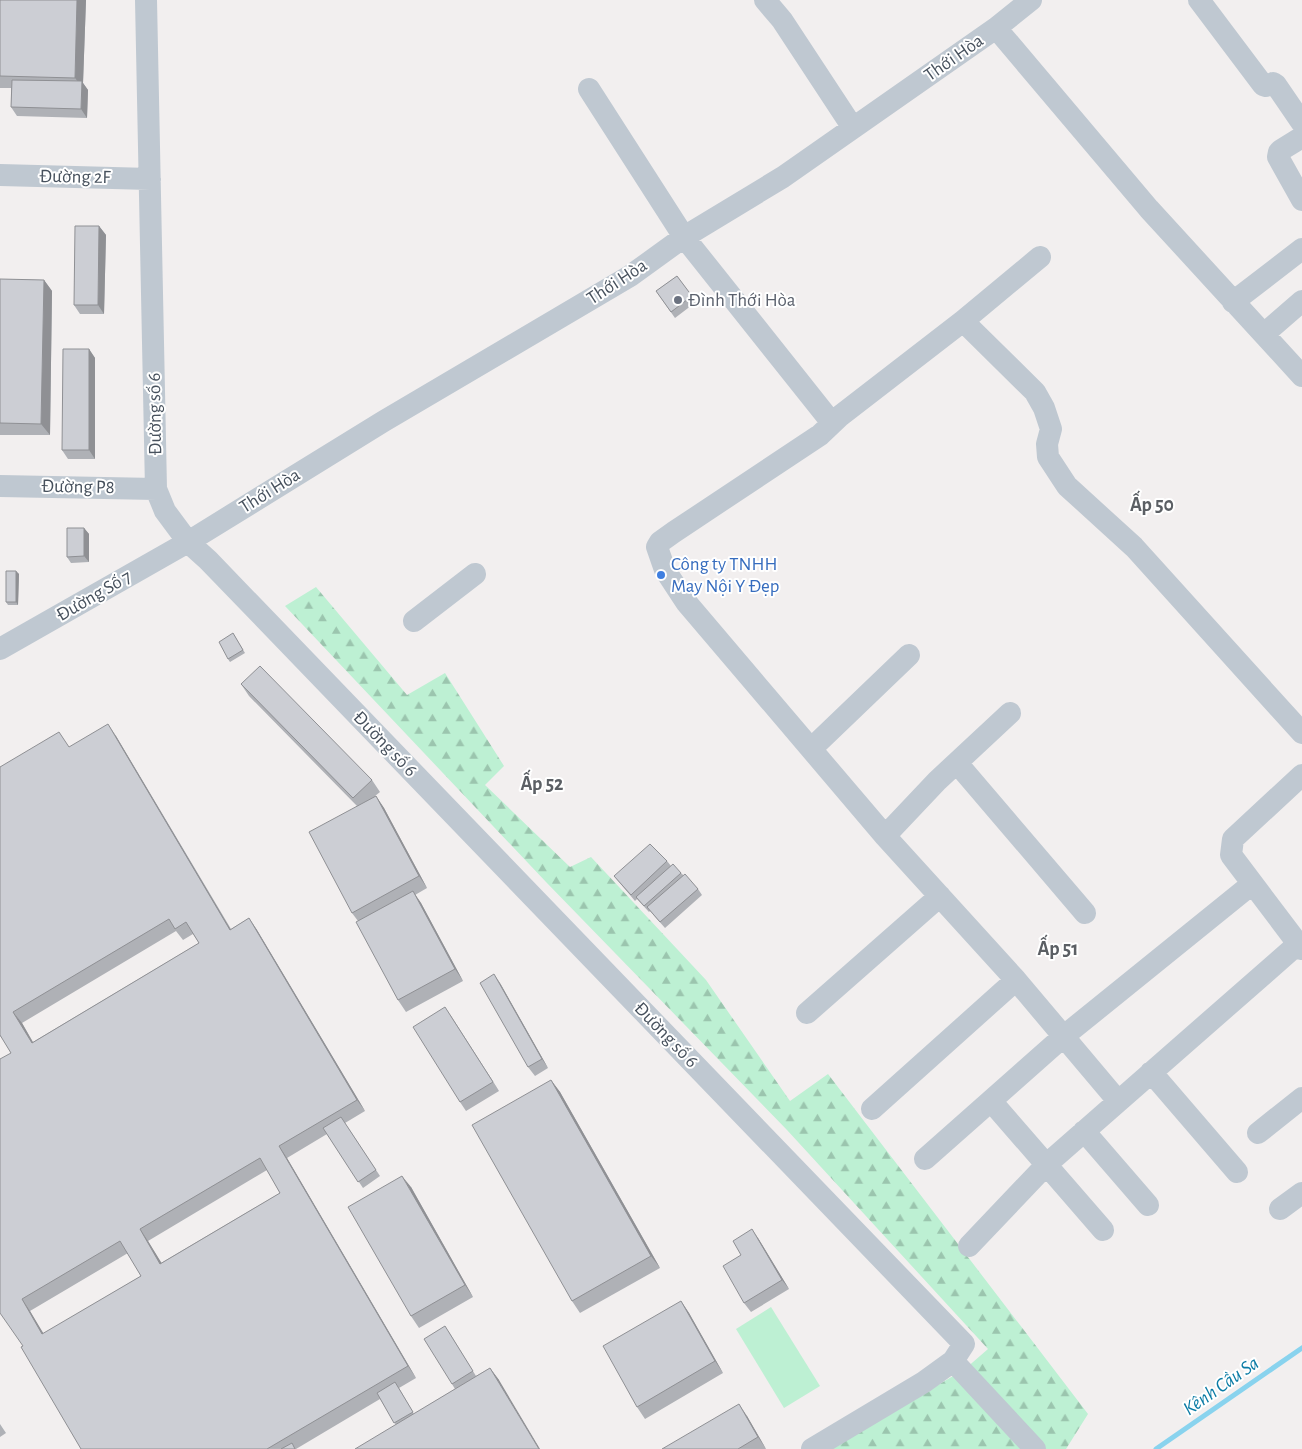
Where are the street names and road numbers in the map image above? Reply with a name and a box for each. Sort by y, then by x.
street label: Thới Hòa [921,31,987,85]
street label: Đường 2F [39,167,112,187]
street label: Thới Hòa [584,256,651,308]
street label: Đường số 6 [145,372,165,456]
street label: Thới Hòa [236,465,304,517]
street label: Đường P8 [41,477,115,497]
street label: Đường Số 7 [53,567,135,625]
street label: Đường số 6 [349,708,421,780]
street label: Đường số 6 [630,999,702,1071]

